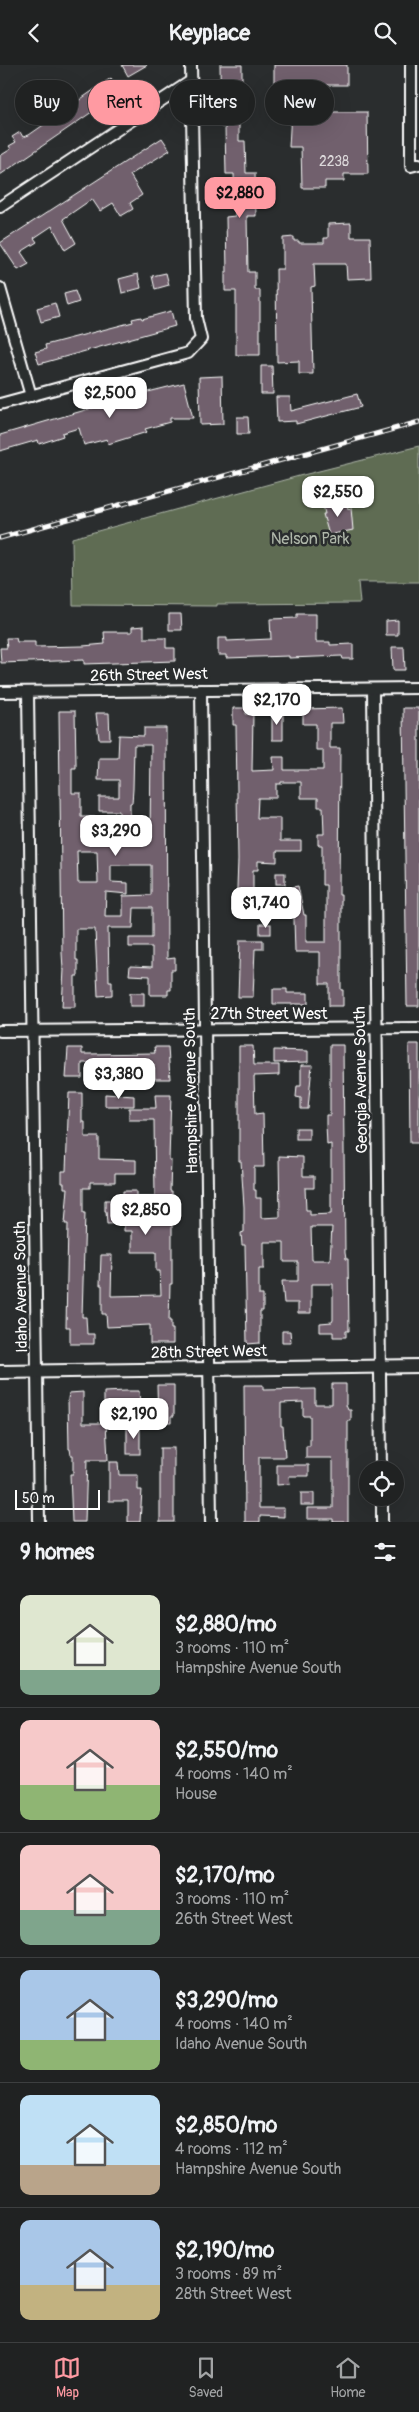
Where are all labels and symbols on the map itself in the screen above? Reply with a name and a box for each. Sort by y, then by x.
house number: 2238 [319,153,349,170]
pin: $2,880 [199,177,281,219]
pin: $2,500 [69,377,151,419]
pin: $2,550 [297,475,379,518]
park label: Nelson Park [271,529,350,549]
street label: 26th Street West [90,664,209,686]
pin: $2,170 [236,683,318,726]
pin: $3,290 [75,815,157,857]
pin: $1,740 [225,887,307,929]
street label: 27th Street West [211,1004,328,1024]
street label: Georgia Avenue South [350,1006,372,1154]
street label: Hampshire Avenue South [180,1008,202,1174]
pin: $3,380 [78,1057,160,1100]
pin: $2,850 [105,1193,187,1236]
street label: Idaho Avenue South [10,1221,32,1353]
street label: 28th Street West [151,1341,268,1363]
pin: $2,190 [93,1397,175,1440]
scale bar [15,1487,100,1510]

